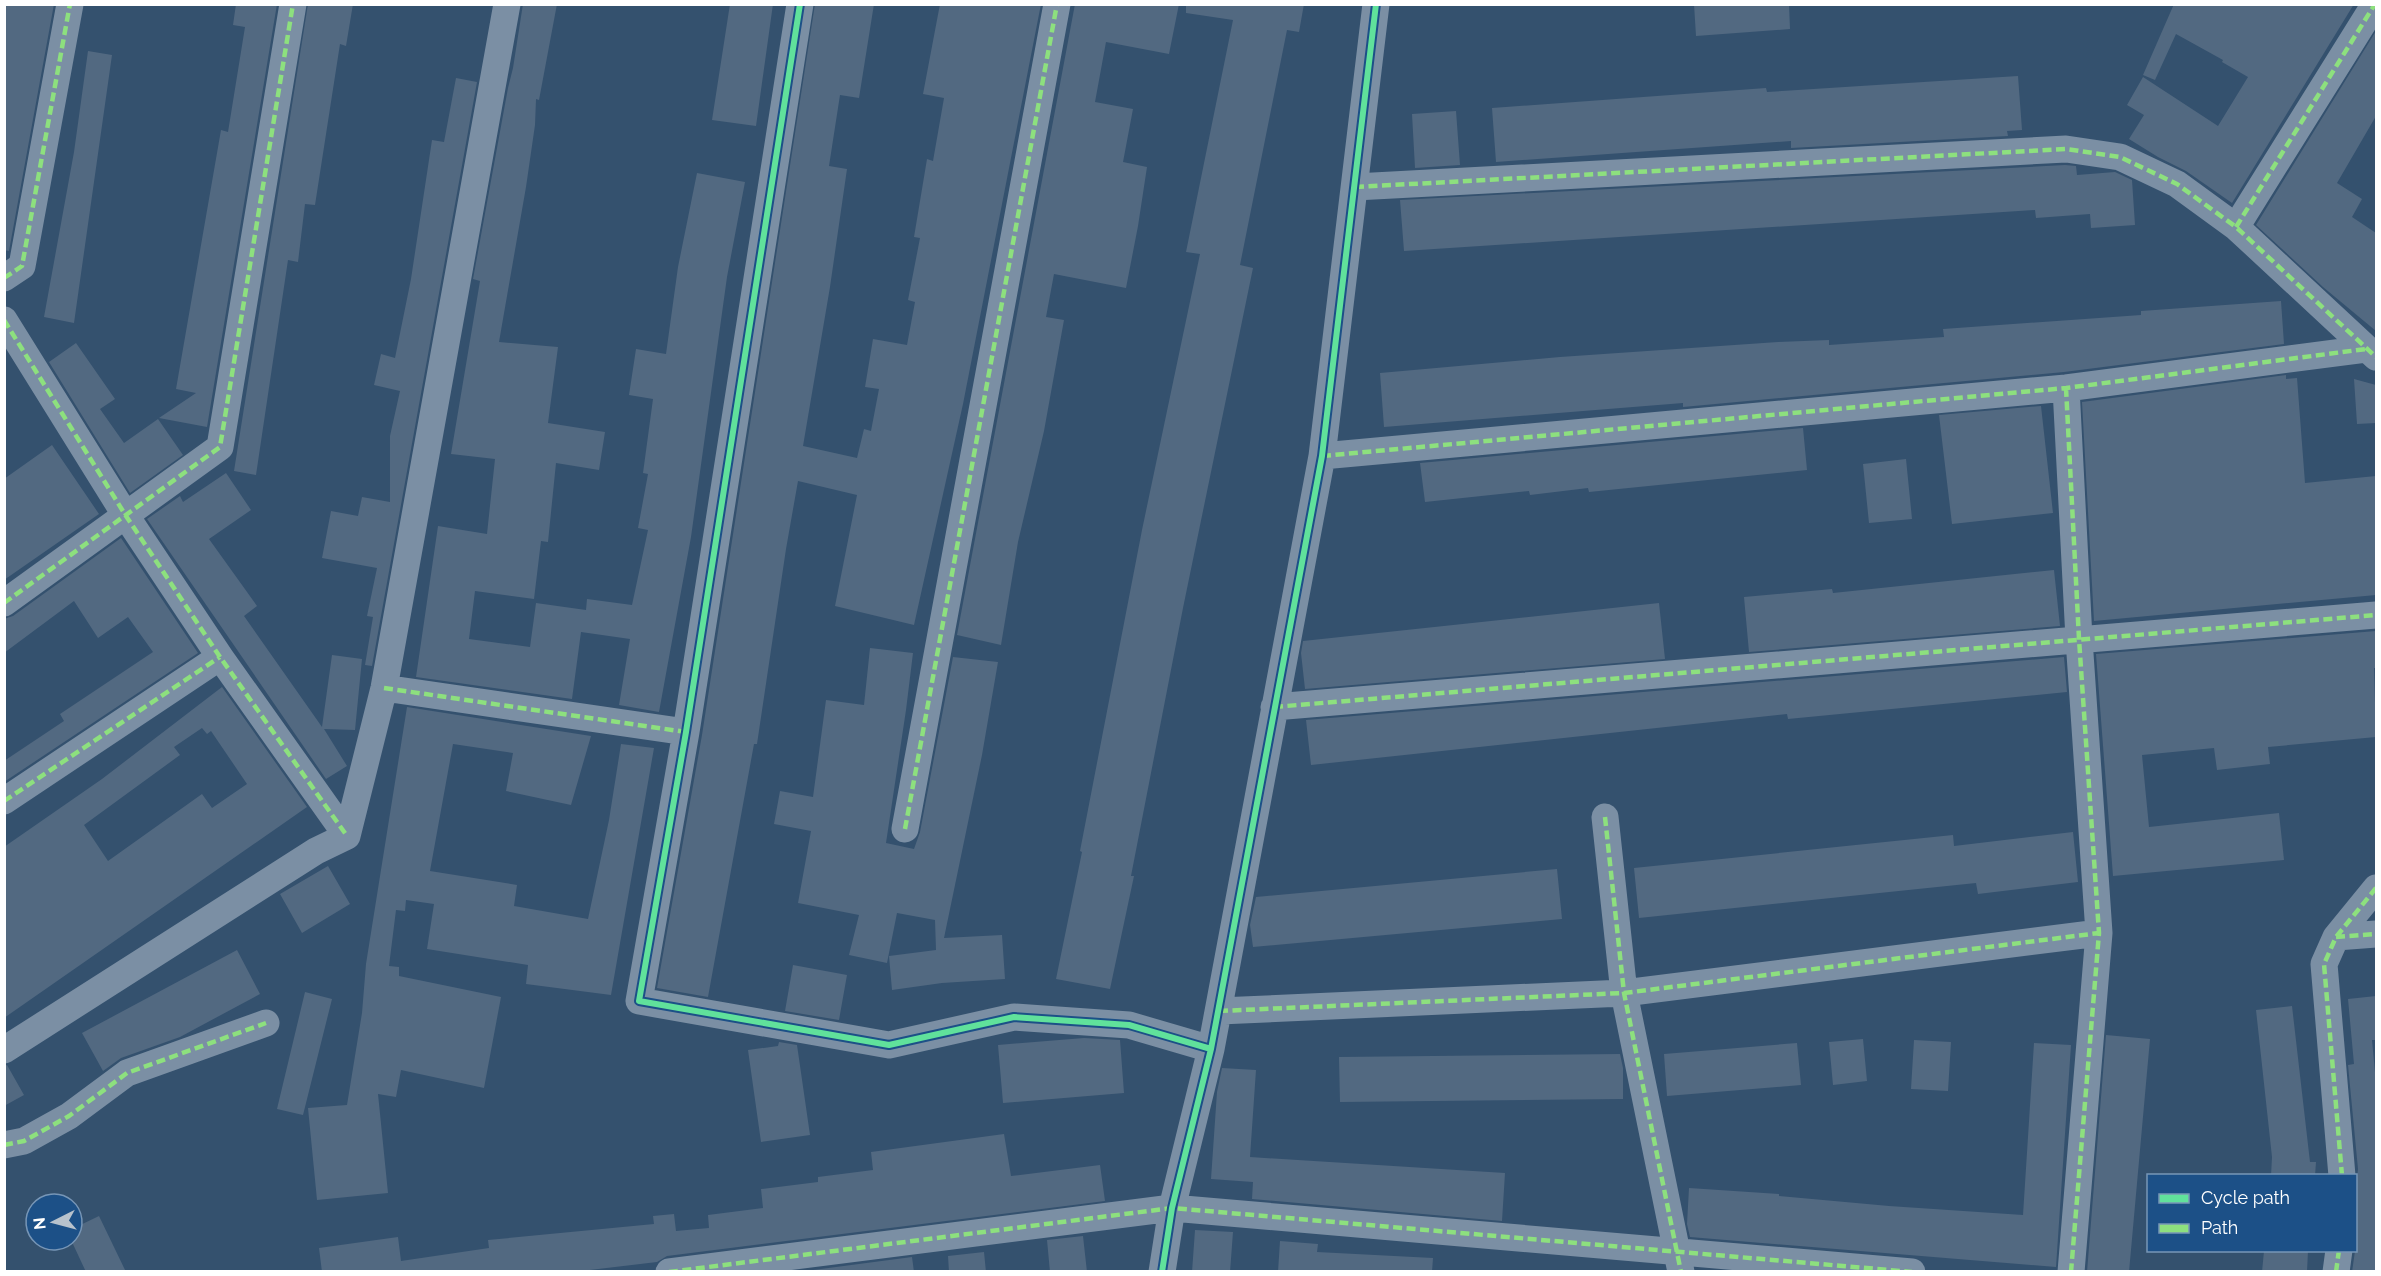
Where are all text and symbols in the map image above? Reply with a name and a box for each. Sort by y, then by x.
legend [2147,1174,2357,1252]
text: Cycle path [2201,1187,2290,1208]
north arrow [24,1192,84,1252]
text: N [29,1216,50,1231]
text: Path [2201,1217,2238,1238]

